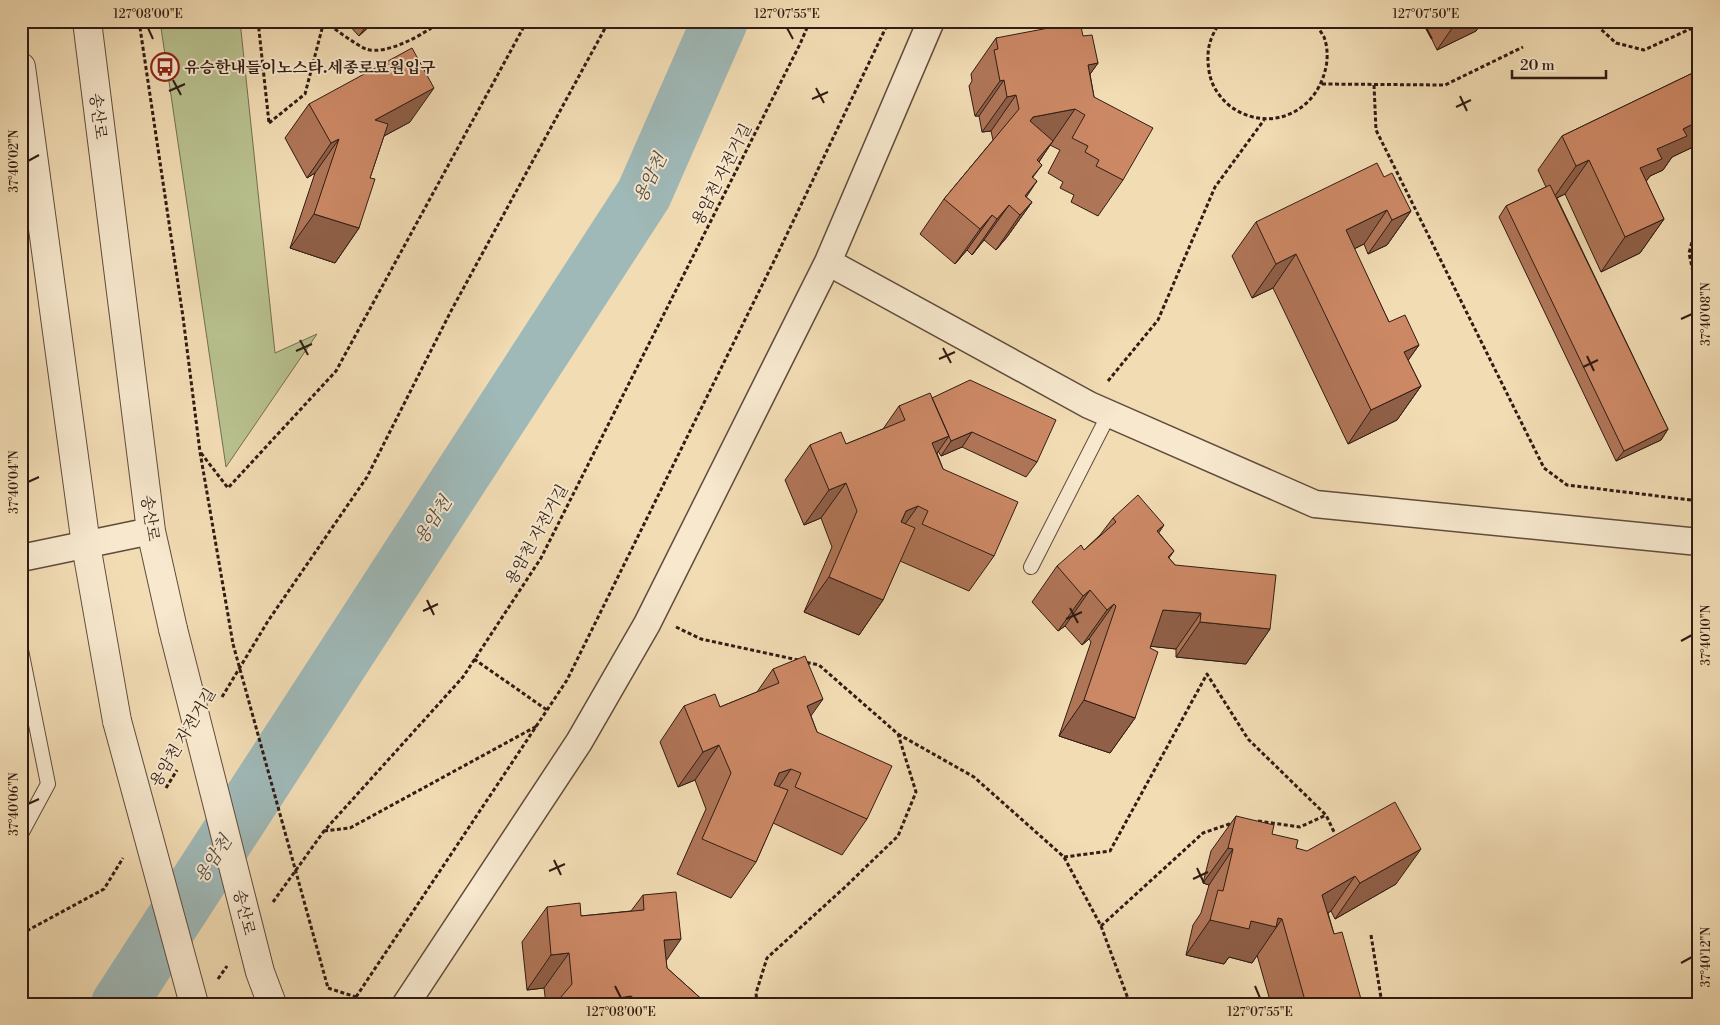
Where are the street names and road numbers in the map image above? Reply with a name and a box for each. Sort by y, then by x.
street label: 송산로 [85,92,111,141]
street label: 용암천 자전거길 [688,120,756,229]
street label: 용암천 자전거길 [501,481,573,588]
street label: 송산로 [137,494,164,543]
street label: 용암천 자전거길 [146,685,220,790]
street label: 송산로 [229,887,259,938]

